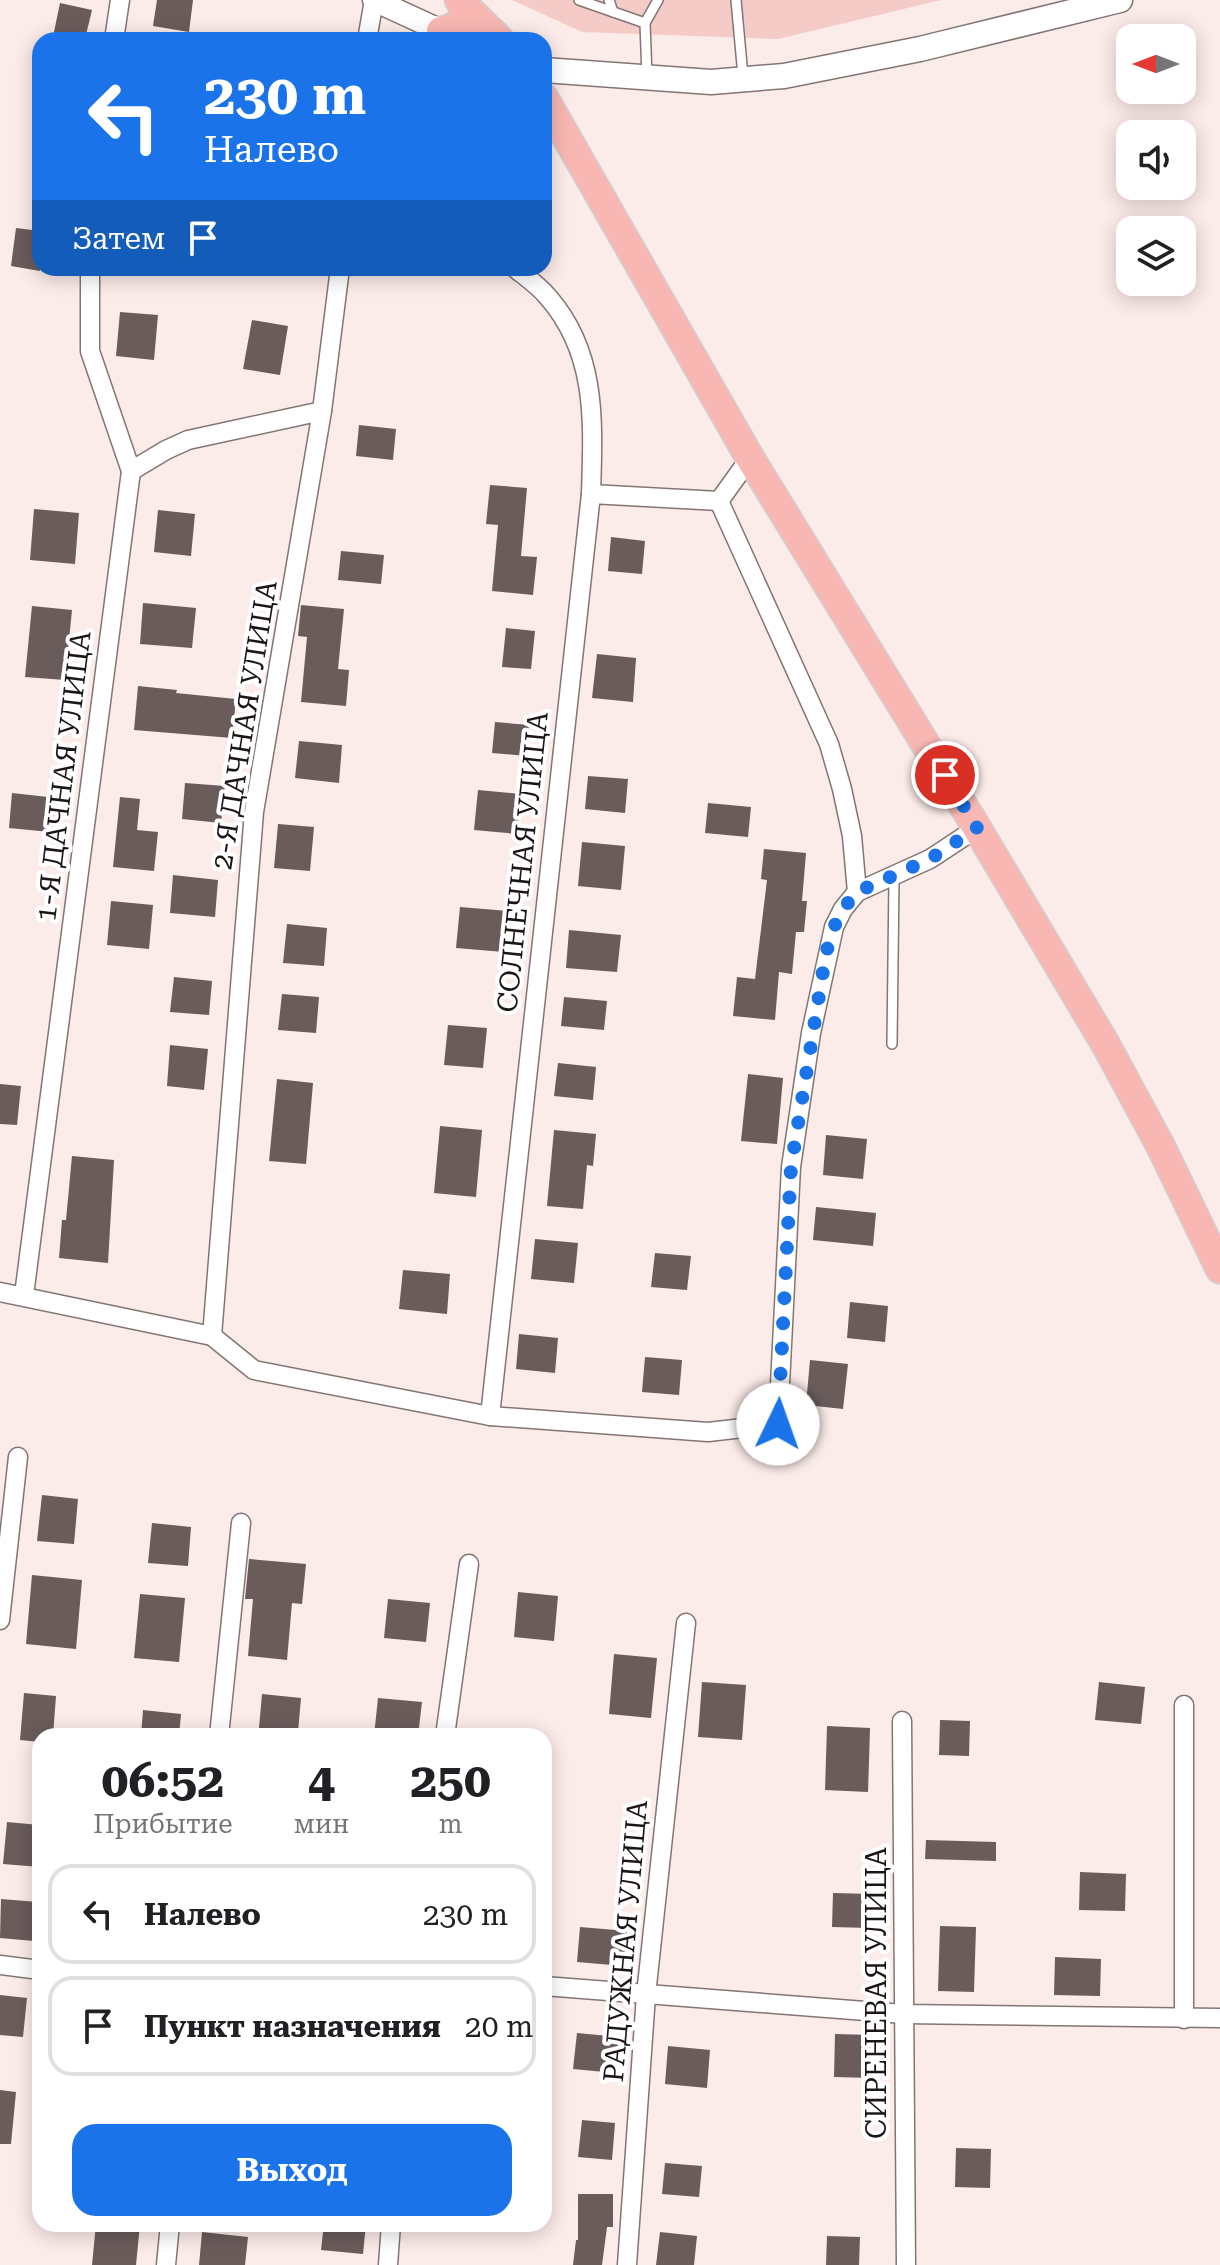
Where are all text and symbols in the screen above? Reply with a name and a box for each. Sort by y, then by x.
north arrow [1116,24,1196,104]
map controls [1116,24,1196,296]
text: 230 m [204,62,366,128]
icon: left [72,64,176,168]
button: sound [1116,120,1196,200]
text: Налево [204,129,339,171]
icon: arrive [181,216,225,260]
button: layers [1116,216,1196,296]
text: Затем [72,221,165,256]
street label: 2-Я ДАЧНАЯ УЛИЦА [205,578,284,872]
street label: 1-Я ДАЧНАЯ УЛИЦА [29,629,98,923]
street label: СОЛНЕЧНАЯ УЛИЦА [490,710,555,1014]
pin [911,741,979,809]
icon: arrive [923,753,967,797]
position arrow [736,1382,820,1466]
text: 06:52 [102,1753,224,1809]
text: 4 [308,1753,335,1809]
text: 250 [410,1753,491,1809]
street label: РАДУЖНАЯ УЛИЦА [597,1798,654,2083]
text: Прибытие [93,1809,233,1839]
text: мин [294,1809,349,1839]
text: m [439,1809,462,1839]
street label: СИРЕНЕВАЯ УЛИЦА [860,1847,893,2139]
icon: left [76,1892,120,1936]
text: Налево [144,1897,261,1932]
text: 230 m [423,1897,508,1932]
icon: arrive [76,2004,120,2048]
text: Пункт назначения [144,2009,441,2044]
text: 20 m [465,2009,533,2044]
button: Выход [72,2124,512,2216]

